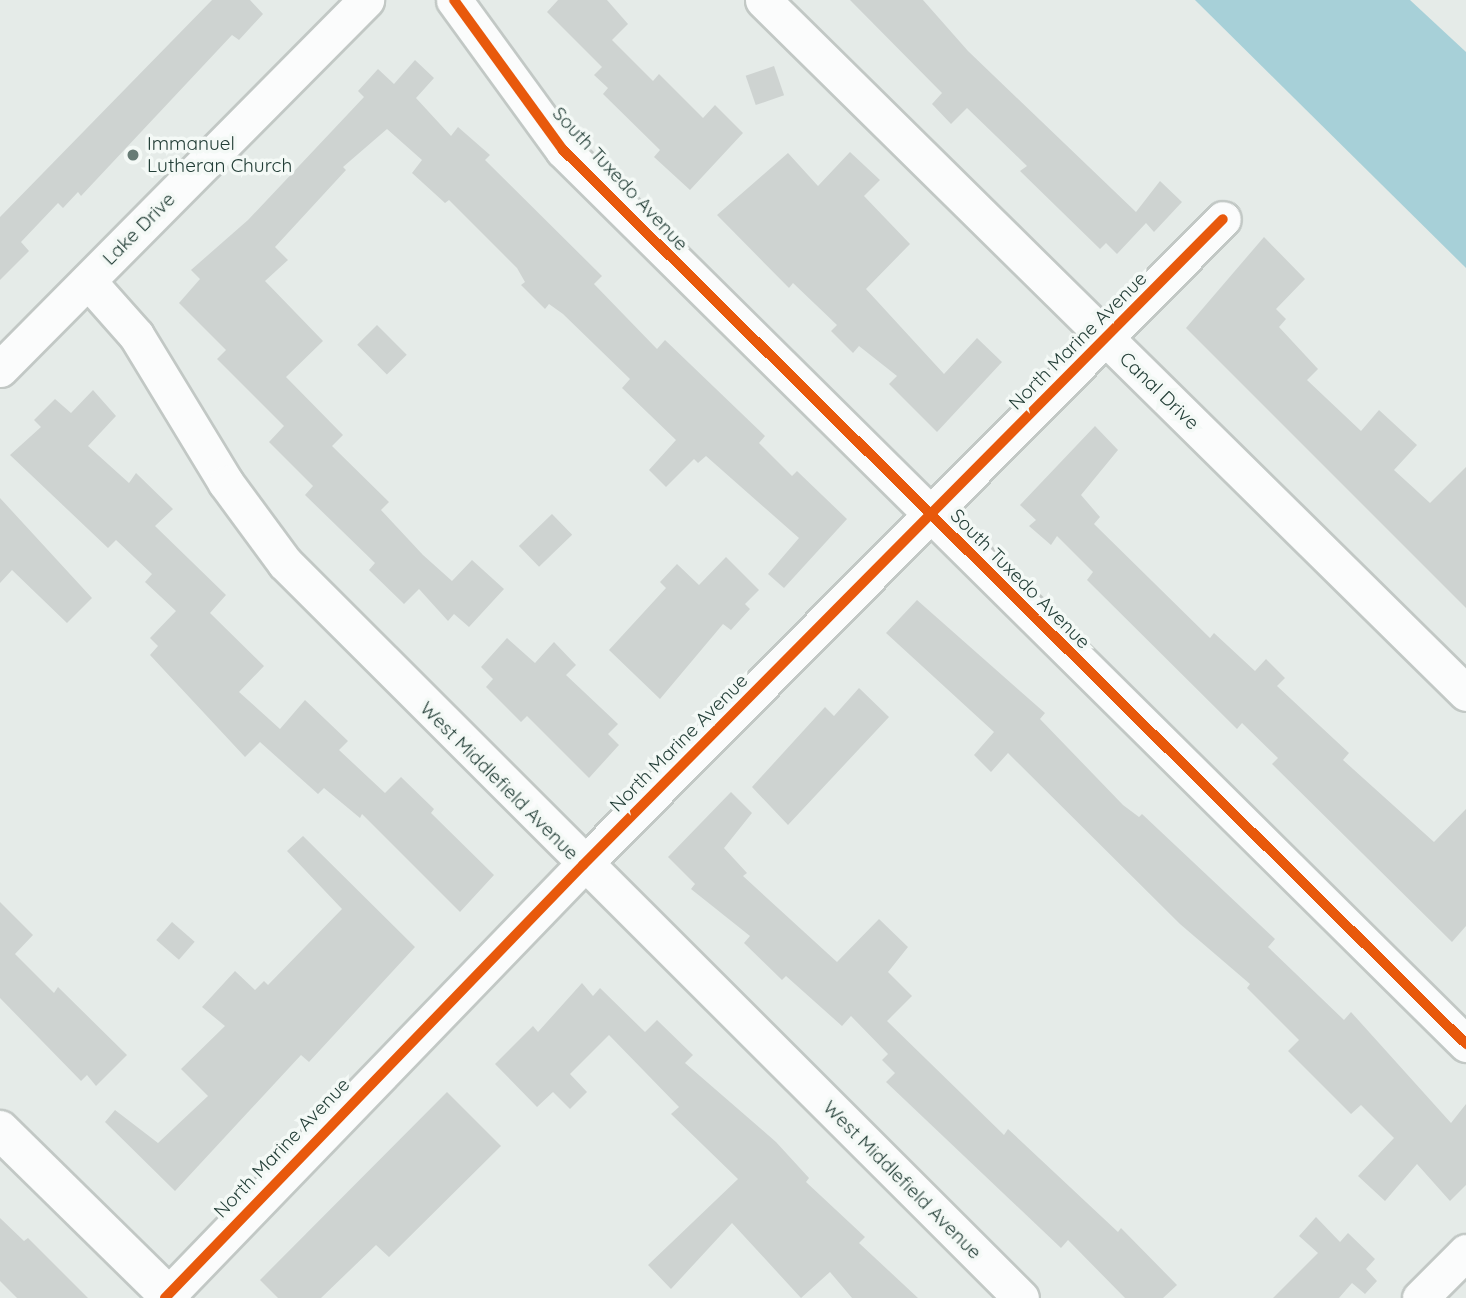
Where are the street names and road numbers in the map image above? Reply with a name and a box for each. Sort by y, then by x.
street label: South Tuxedo Avenue [547,102,693,256]
street label: Lake Drive [98,188,180,270]
street label: North Marine Avenue [1004,267,1152,415]
street label: Canal Drive [1114,347,1204,435]
street label: South Tuxedo Avenue [945,504,1095,654]
street label: North Marine Avenue [605,669,753,817]
street label: West Middlefield Avenue [415,697,583,865]
street label: North Marine Avenue [209,1073,355,1223]
street label: West Middlefield Avenue [818,1096,986,1264]

